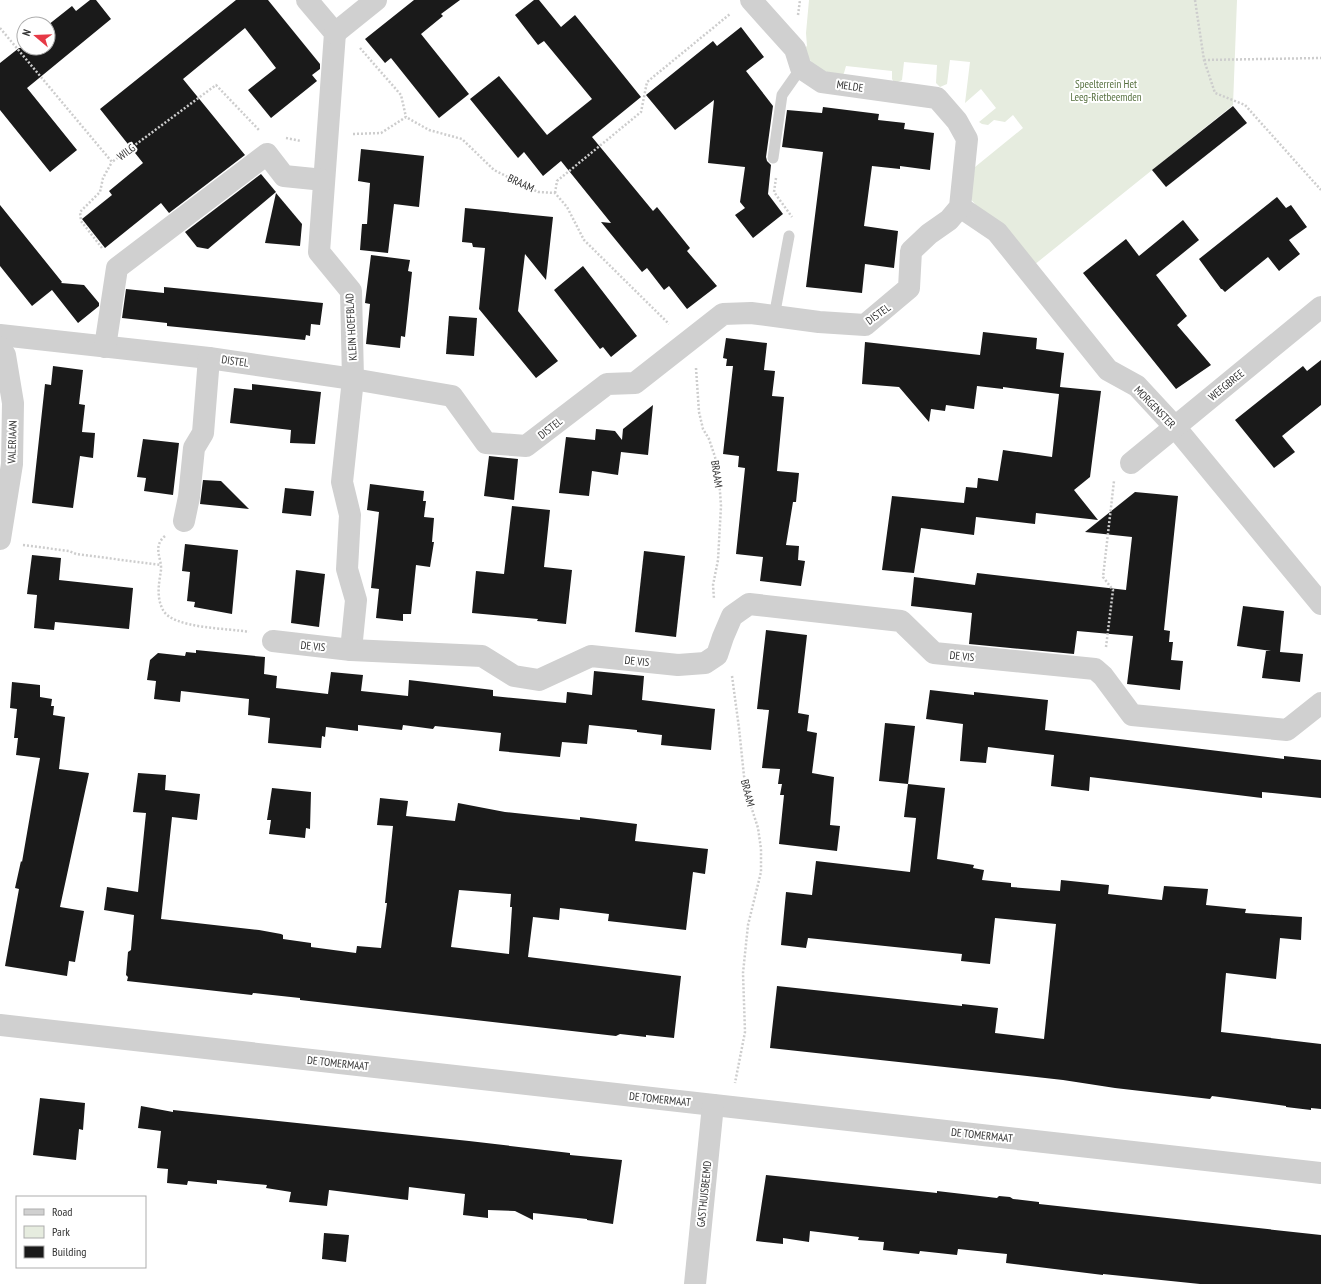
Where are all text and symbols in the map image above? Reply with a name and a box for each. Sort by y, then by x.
north arrow [16,16,56,56]
text: N [19,28,34,38]
street label: MELDE [836,77,865,95]
park label: Speelterrein Het Leeg-Rietbeemden [1070,77,1142,104]
street label: WILG [114,141,138,163]
street label: BRAAM [506,171,536,195]
street label: KLEIN HOEFBLAD [342,293,360,361]
street label: DISTEL [863,300,893,328]
street label: DISTEL [221,352,250,370]
street label: WEEGBREE [1205,366,1247,404]
street label: MORGENSTER [1131,383,1179,431]
street label: DISTEL [535,414,565,442]
street label: VALERIAAN [4,420,20,465]
street label: BRAAM [708,459,726,489]
street label: DE VIS [300,638,326,654]
street label: DE VIS [949,648,975,664]
street label: DE VIS [624,653,650,669]
street label: BRAAM [738,778,758,808]
street label: DE TOMERMAAT [307,1053,370,1073]
street label: DE TOMERMAAT [629,1089,692,1109]
street label: DE TOMERMAAT [951,1125,1014,1145]
street label: GASTHUISBEEMD [694,1160,714,1228]
legend [16,1196,146,1268]
text: Road [52,1204,72,1219]
text: Park [52,1224,70,1239]
text: Building [52,1244,87,1259]

